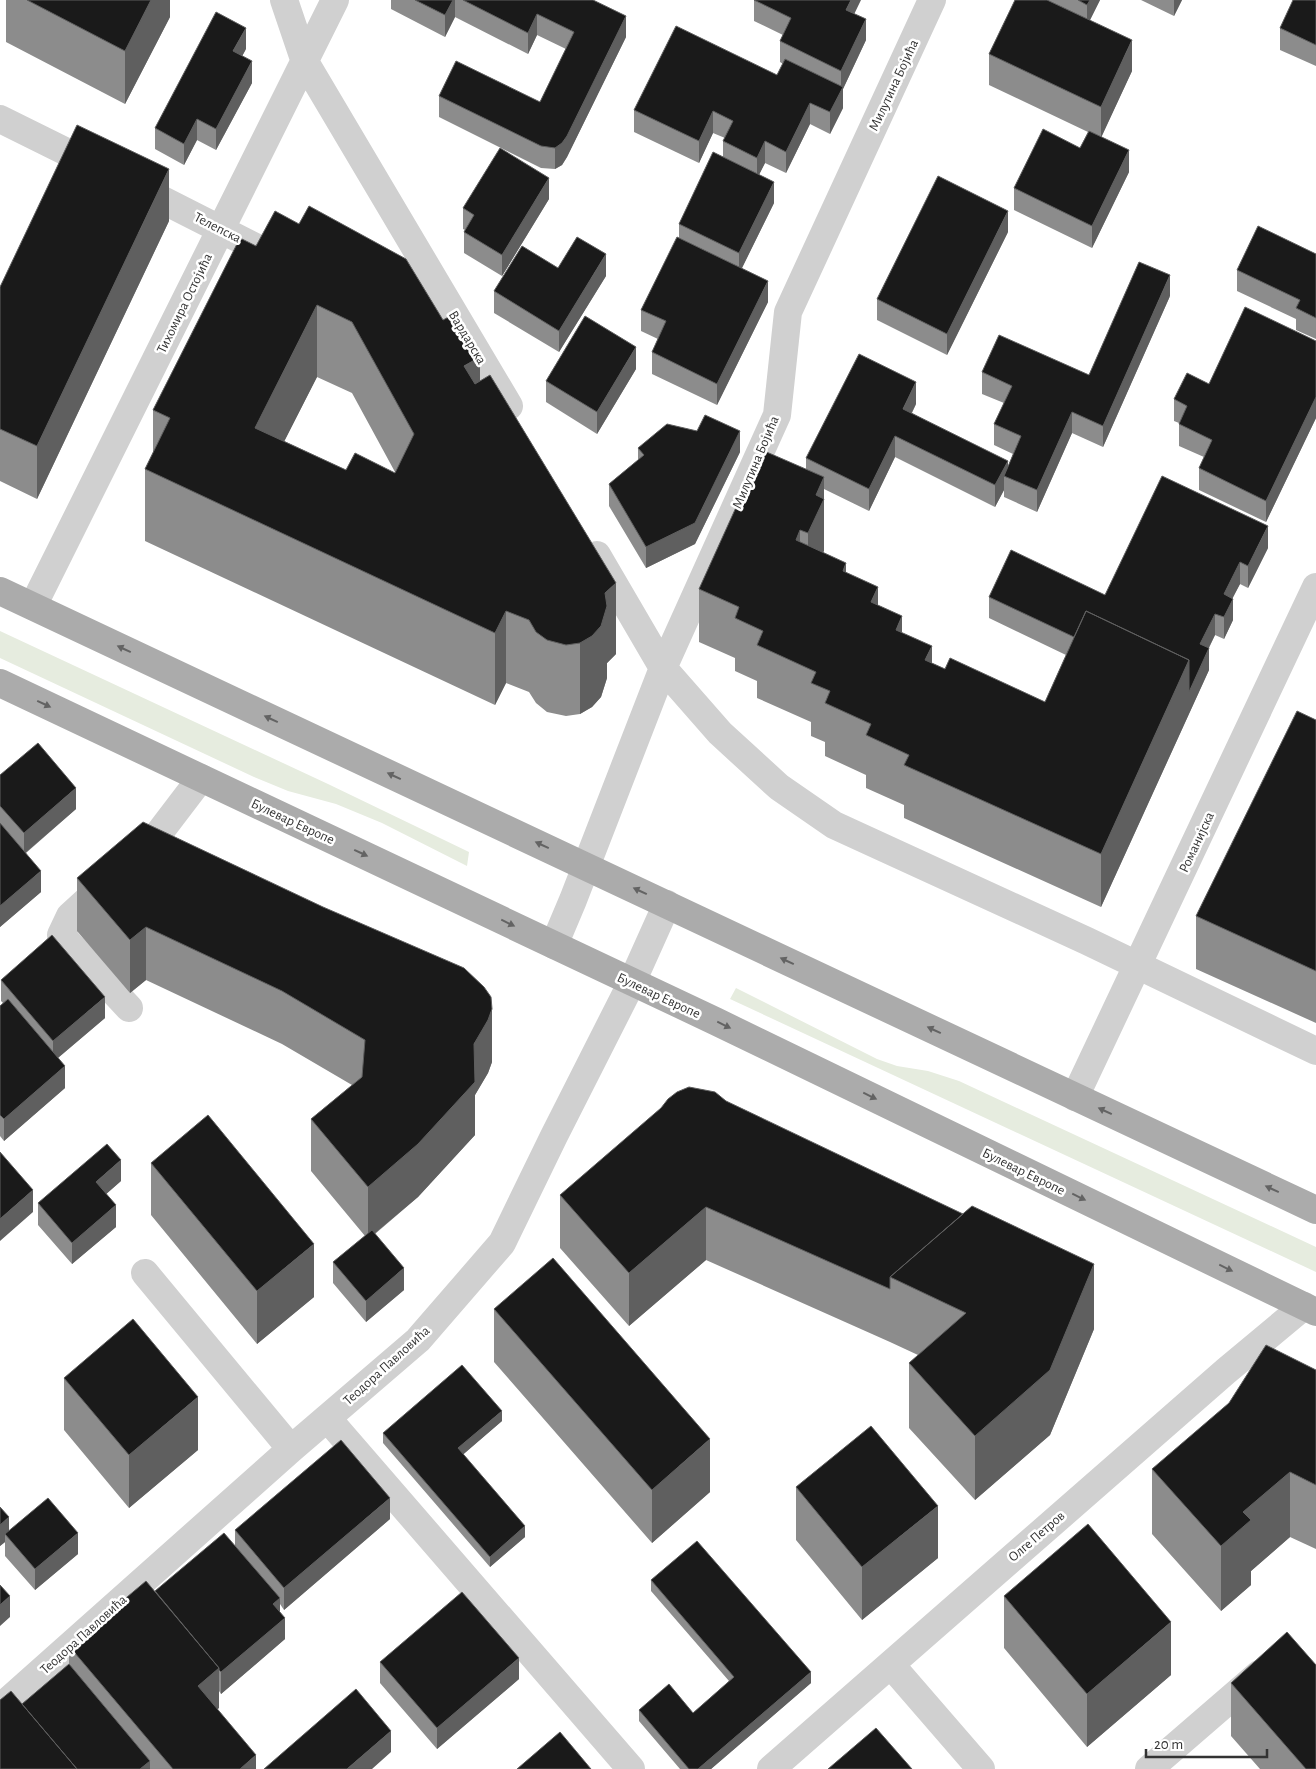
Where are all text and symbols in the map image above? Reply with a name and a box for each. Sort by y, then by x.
street label: Милутина Бојића [867,37,921,133]
street label: Телепска [192,210,244,246]
street label: Тихомира Остојића [155,251,215,356]
street label: Вардарска [446,308,489,367]
street label: Милутина Бојића [730,413,782,511]
one-way arrow [117,645,131,653]
one-way arrow [37,700,51,708]
one-way arrow [264,714,278,722]
one-way arrow [387,772,402,780]
street label: Булевар Европе [249,797,336,847]
street label: Романијска [1177,809,1217,875]
one-way arrow [534,841,549,849]
one-way arrow [354,849,368,857]
one-way arrow [633,887,647,895]
one-way arrow [500,918,515,927]
one-way arrow [780,957,794,965]
street label: Булевар Европе [615,971,702,1021]
one-way arrow [717,1021,731,1029]
one-way arrow [927,1026,941,1034]
one-way arrow [863,1092,877,1100]
one-way arrow [1098,1107,1113,1115]
street label: Булевар Европе [980,1146,1067,1198]
one-way arrow [1265,1185,1279,1193]
one-way arrow [1072,1193,1086,1201]
one-way arrow [1218,1264,1233,1272]
street label: Теодора Павловића [341,1323,433,1408]
street label: Олге Петров [1006,1509,1068,1565]
street label: Теодора Павловића [38,1592,130,1677]
scale bar [1146,1726,1267,1758]
text: 20 m [1154,1737,1183,1752]

